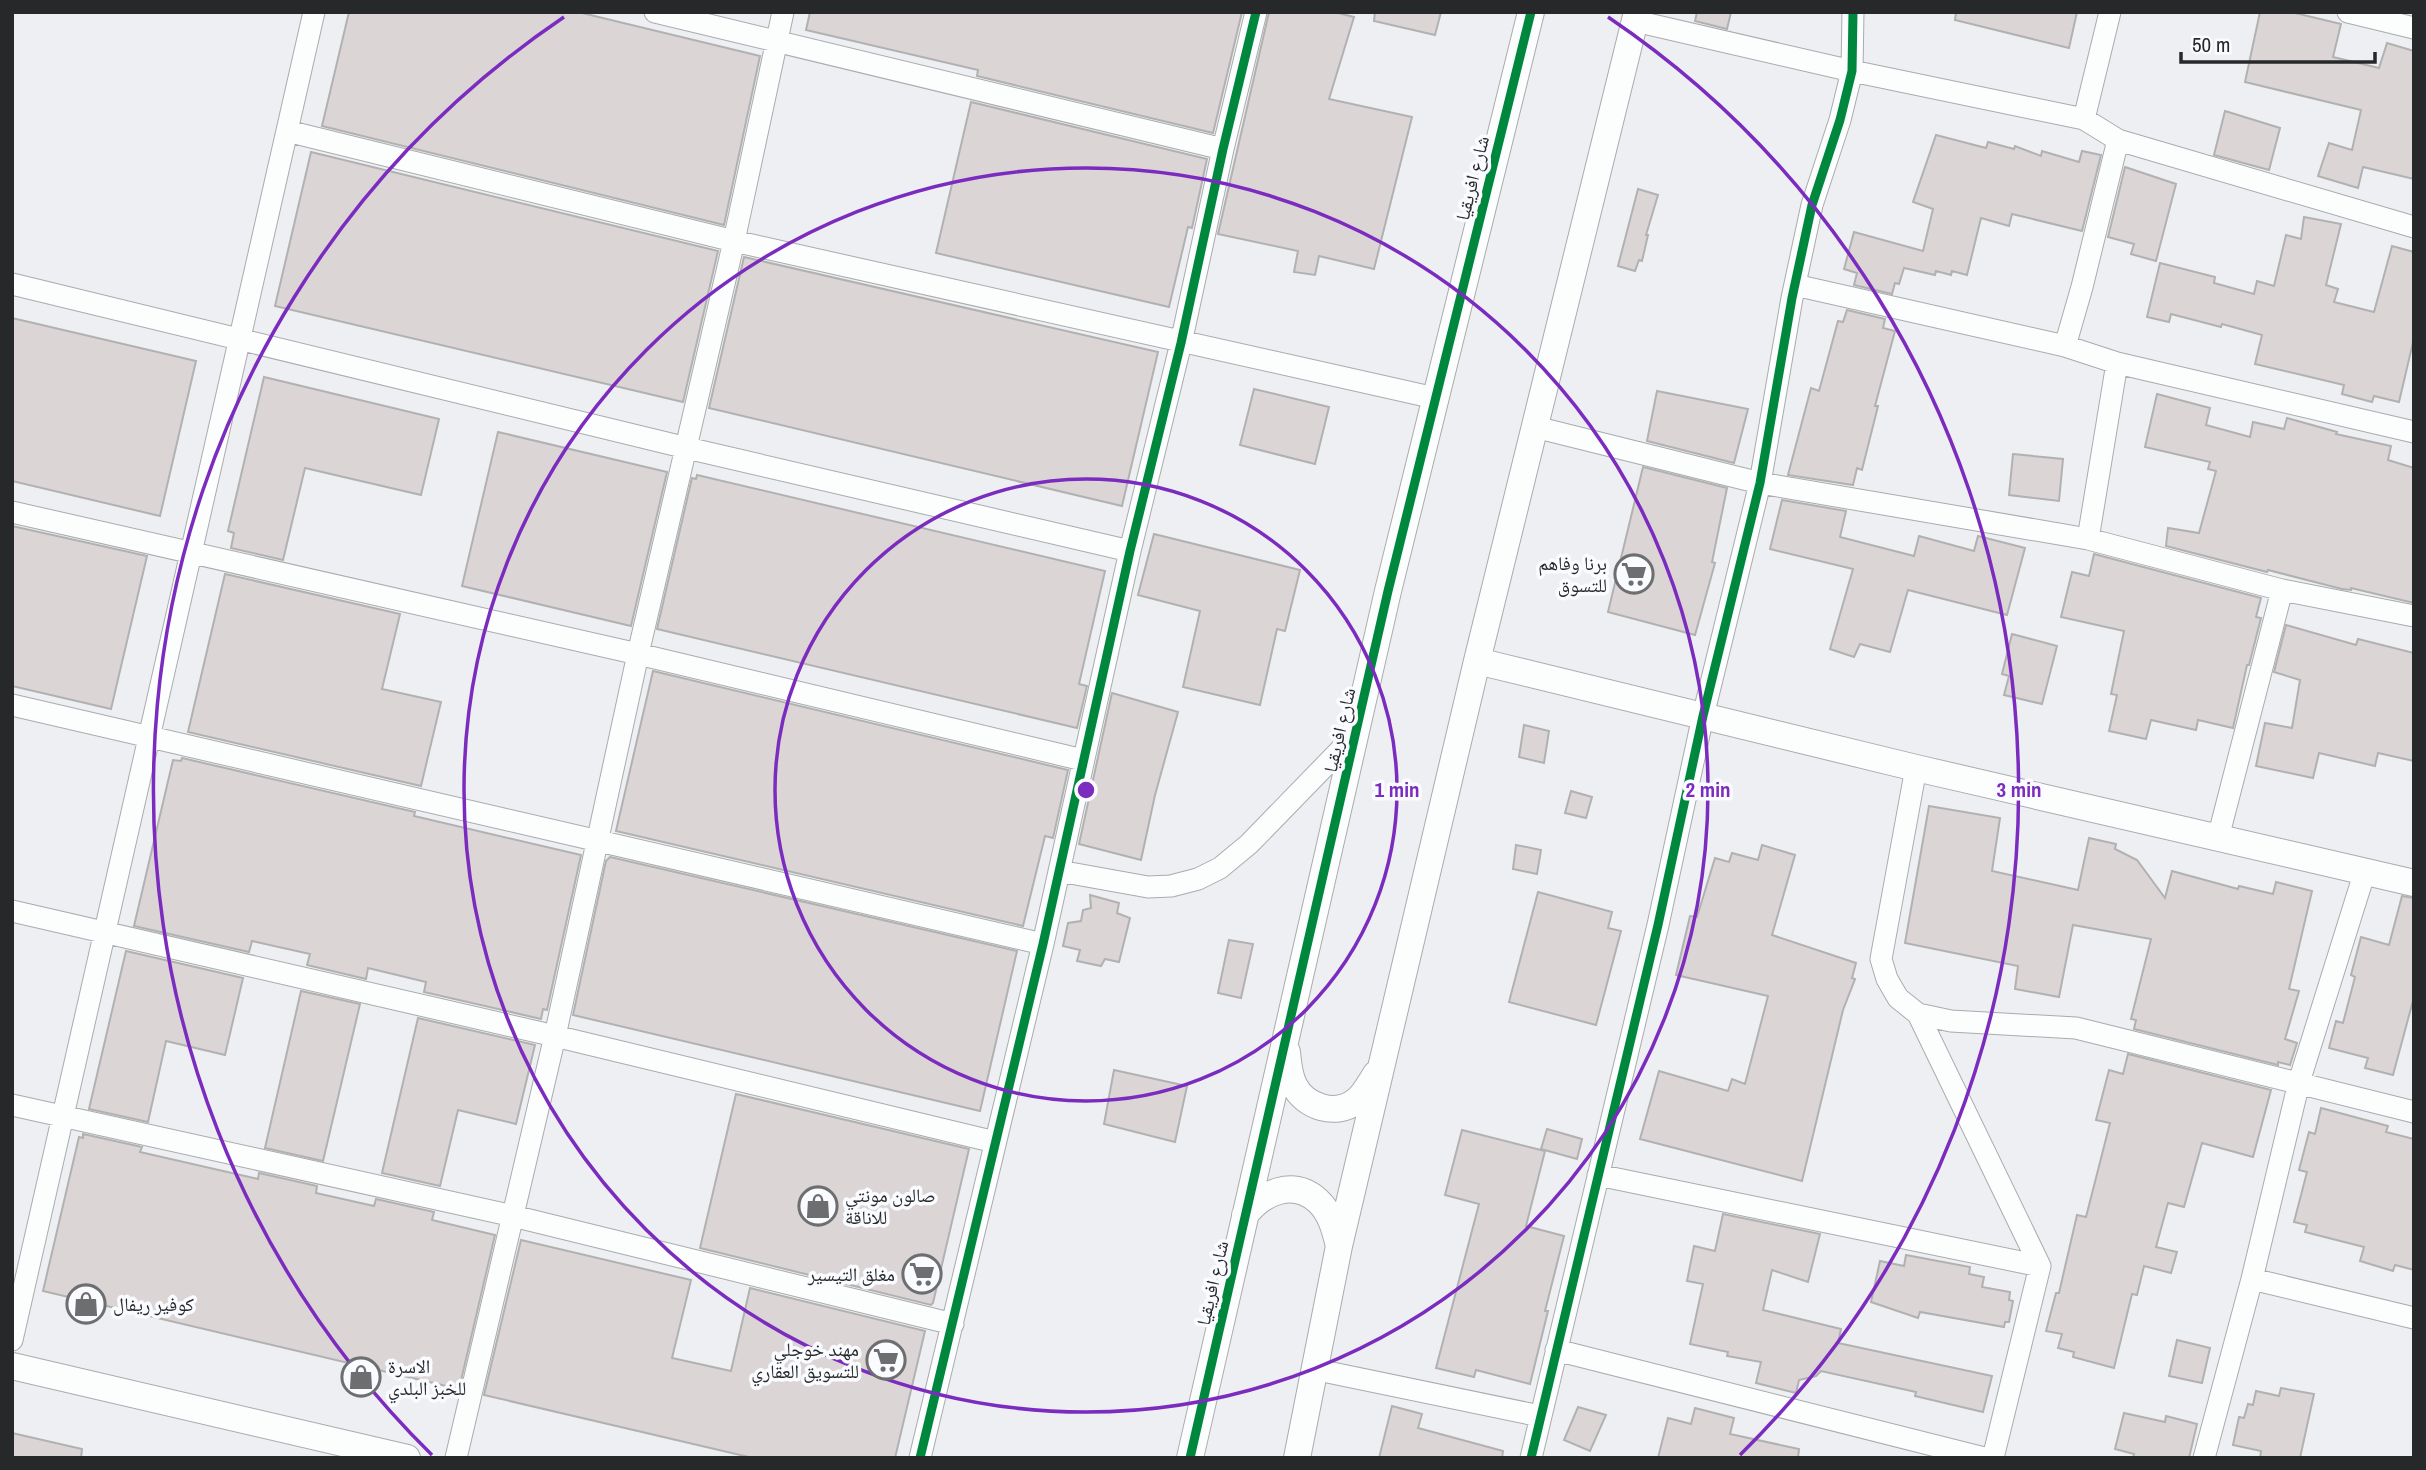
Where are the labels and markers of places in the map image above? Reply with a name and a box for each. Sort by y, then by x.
place label: برنا وفاهم للتسوق [1538,550,1607,598]
supermarket icon: برنا وفاهم للتسوق [1613,553,1655,595]
centre of rings [1074,778,1098,802]
place label: صالون مونتي للاناقة [845,1182,936,1230]
shop icon: صالون مونتي للاناقة [797,1185,839,1227]
supermarket icon: مغلق التيسير [901,1253,943,1295]
place label: مغلق التيسير [807,1261,895,1287]
shop icon: كوفير ريفال [65,1283,107,1325]
place label: كوفير ريفال [113,1291,194,1317]
place label: مهند خوجلي للتسويق العقاري [751,1336,859,1387]
supermarket icon: مهند خوجلي للتسويق العقاري [865,1339,907,1381]
place label: الاسرة للخبز البلدي [388,1353,466,1404]
shop icon: الاسرة للخبز البلدي [340,1356,382,1398]

